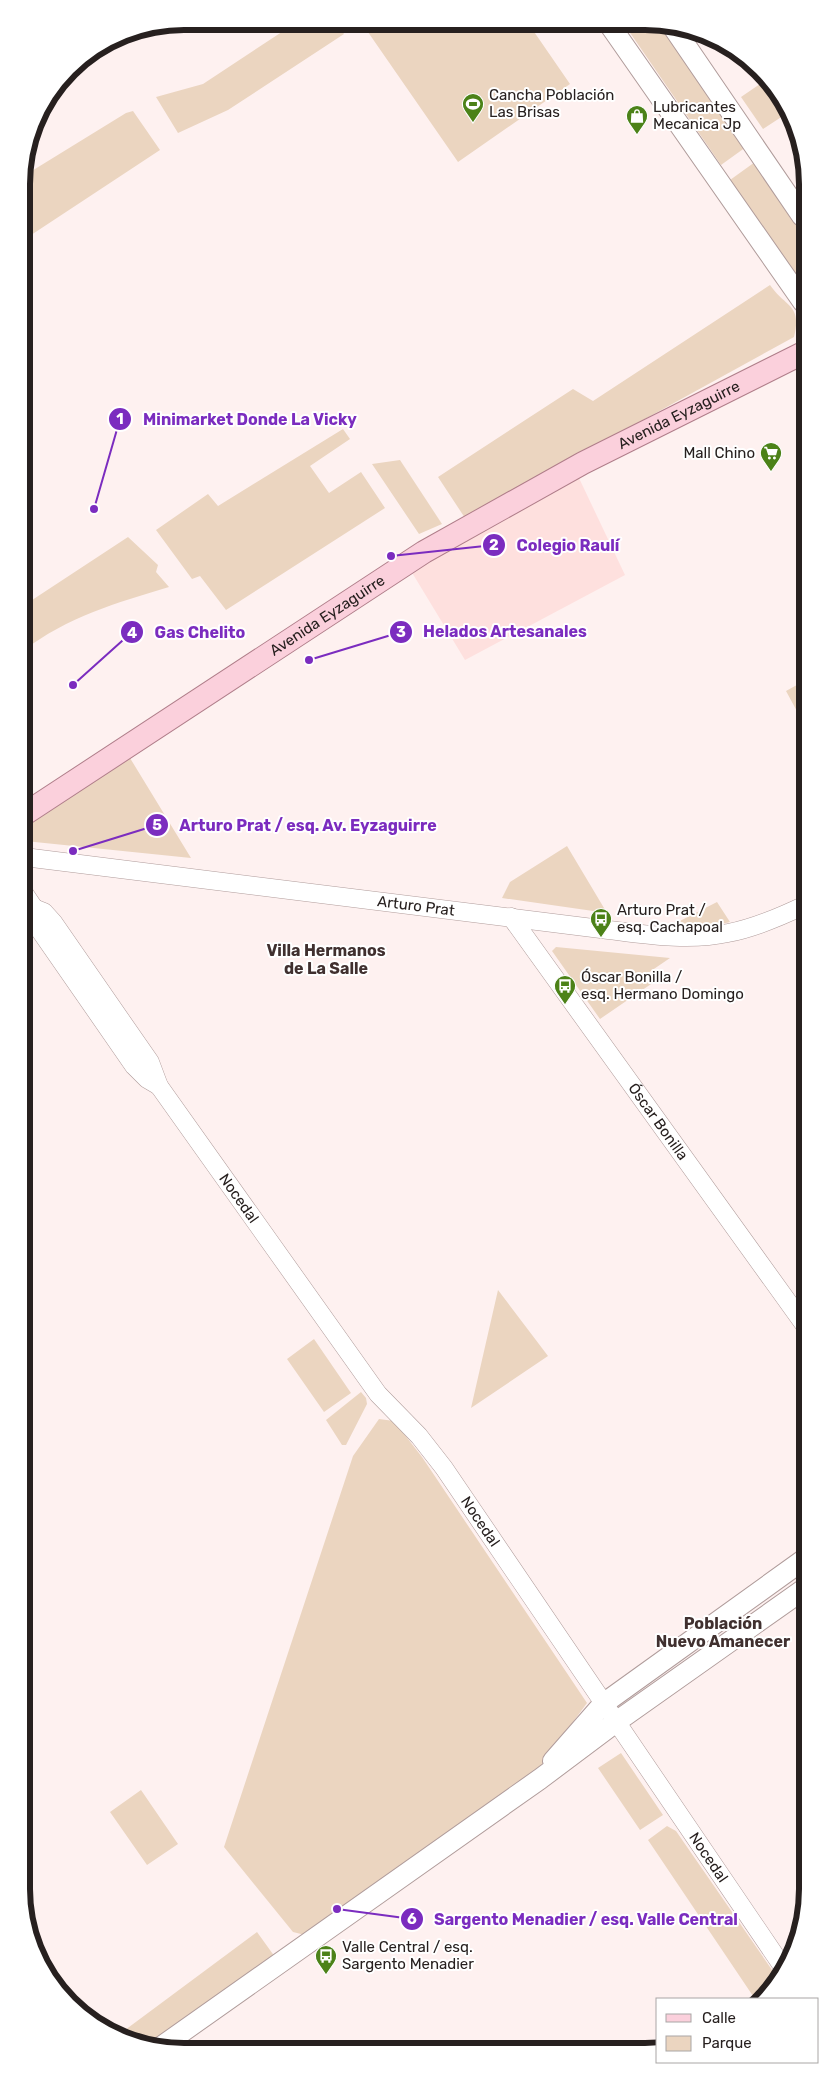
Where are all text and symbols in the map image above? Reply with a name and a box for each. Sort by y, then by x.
place label: Cancha Población Las Brisas [489,86,614,121]
sports icon: Cancha Población Las Brisas [461,92,485,123]
place label: Lubricantes Mecanica Jp [653,98,741,133]
shop icon: Lubricantes Mecanica Jp [625,104,649,135]
street label: Avenida Eyzaguirre [615,377,743,453]
callout: Minimarket Donde La Vicky [108,403,367,434]
text: 1 [116,410,124,428]
text: Minimarket Donde La Vicky [143,410,357,429]
supermarket icon: Mall Chino [759,441,783,472]
place label: Mall Chino [683,444,755,462]
callout: Colegio Raulí [481,530,629,561]
text: 2 [489,536,499,554]
text: Colegio Raulí [517,536,621,555]
street label: Avenida Eyzaguirre [266,571,388,660]
callout: Helados Artesanales [388,616,597,647]
callout: Gas Chelito [120,617,256,648]
text: Helados Artesanales [423,622,587,641]
text: Gas Chelito [155,623,246,642]
text: 3 [396,623,406,641]
text: 4 [127,624,137,642]
callout: Arturo Prat / esq. Av. Eyzaguirre [144,809,447,840]
text: 5 [152,816,162,834]
text: Arturo Prat / esq. Av. Eyzaguirre [179,816,437,835]
street label: Arturo Prat [376,892,456,920]
place label: Arturo Prat / esq. Cachapoal [617,901,723,936]
bus stop icon: Arturo Prat / esq. Cachapoal [589,907,613,938]
district label: Villa Hermanos de La Salle [266,941,386,978]
place label: Óscar Bonilla / esq. Hermano Domingo [581,968,744,1003]
bus stop icon: Óscar Bonilla / esq. Hermano Domingo [553,974,577,1005]
street label: Óscar Bonilla [624,1080,692,1164]
street label: Nocedal [215,1170,263,1227]
street label: Nocedal [457,1493,504,1550]
district label: Población Nuevo Amanecer [656,1614,791,1651]
street label: Nocedal [685,1829,732,1886]
callout: Sargento Menadier / esq. Valle Central [399,1903,749,1934]
text: 6 [407,1910,417,1928]
text: Sargento Menadier / esq. Valle Central [434,1910,738,1929]
place label: Valle Central / esq. Sargento Menadier [342,1938,474,1973]
bus stop icon: Valle Central / esq. Sargento Menadier [314,1944,338,1975]
legend [656,1998,819,2063]
text: Calle [702,2009,736,2027]
text: Parque [702,2034,752,2052]

